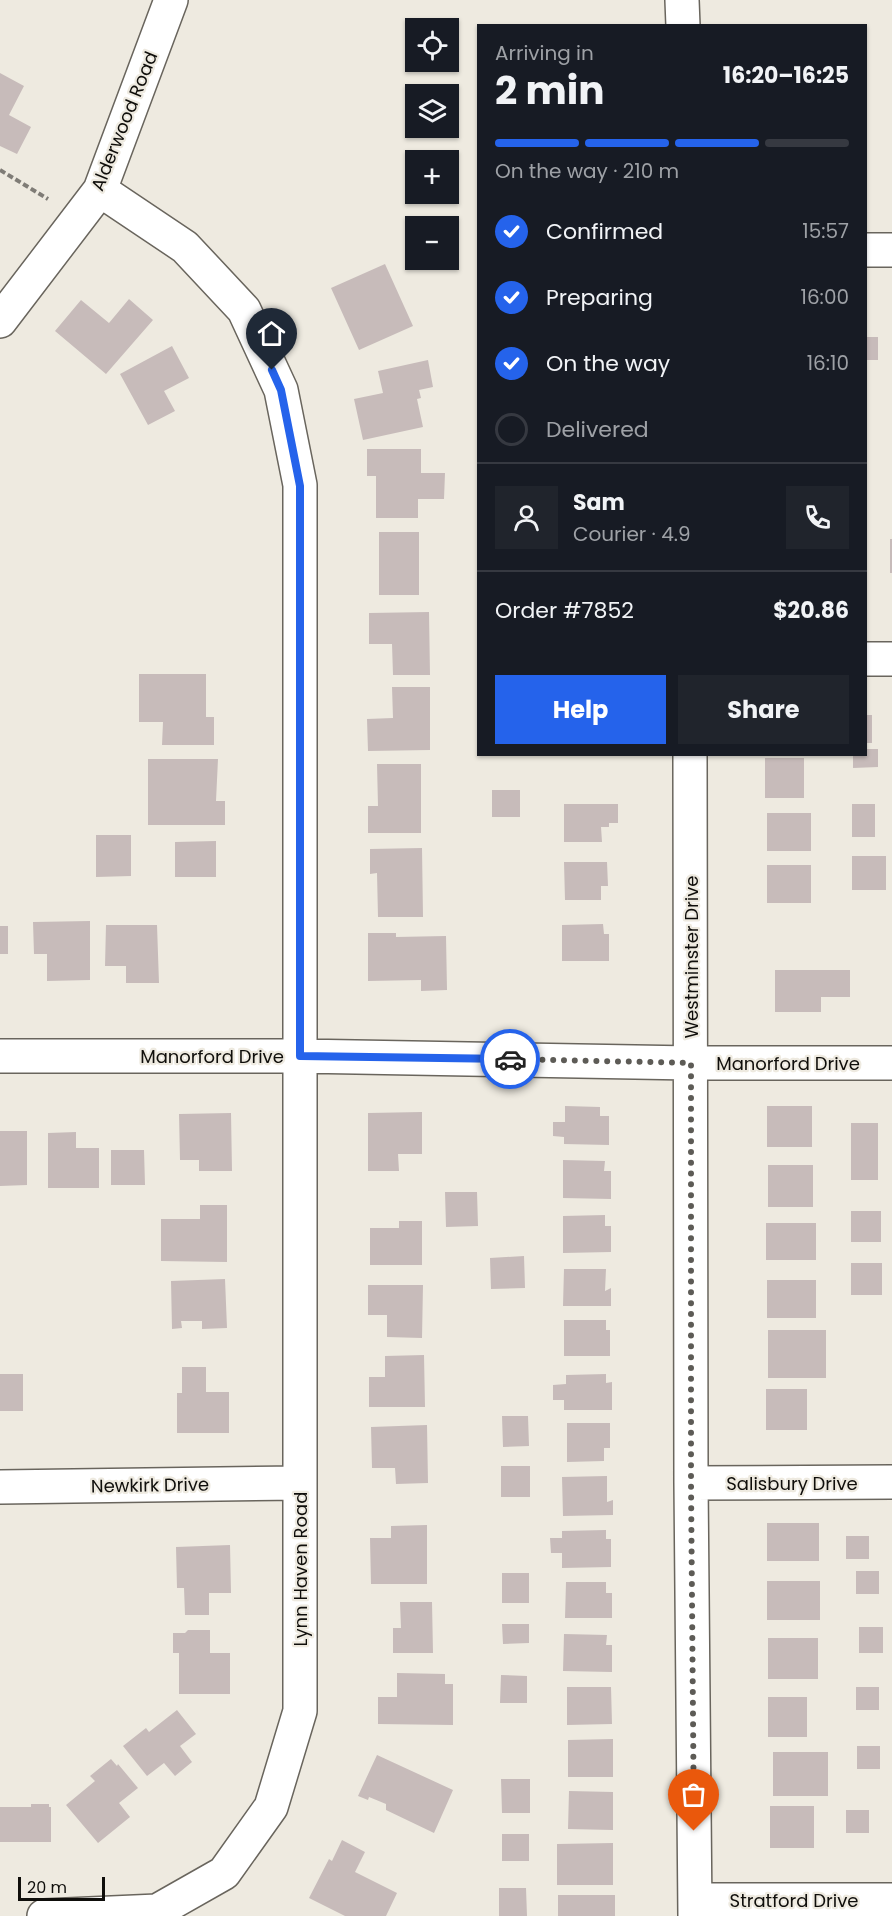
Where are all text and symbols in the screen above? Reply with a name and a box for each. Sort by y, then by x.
map controls [405,18,459,270]
button: locate [405,18,459,72]
text: Arriving in [495,39,594,67]
street label: Alderwood Road [85,48,163,194]
text: 16:20–16:25 [723,60,849,91]
text: 2 min [495,63,605,118]
button: layers [405,84,459,138]
button: + [405,150,459,204]
text: On the way · 210 m [495,157,679,185]
icon: check [495,215,528,248]
button: − [405,216,459,270]
text: Confirmed [546,216,663,247]
text: 15:57 [802,217,849,245]
icon: check [495,281,528,314]
text: Preparing [546,282,653,313]
text: 16:00 [801,283,849,311]
pin [246,308,297,370]
icon: home [255,317,288,350]
icon: check [495,347,528,380]
text: On the way [546,348,670,379]
text: 16:10 [807,349,849,377]
text: Delivered [546,414,649,445]
button: person [495,486,558,549]
button: phone [786,486,849,549]
text: Sam [573,487,625,518]
text: Courier · 4.9 [573,520,691,548]
text: Order #7852 [495,595,634,626]
text: $20.86 [773,595,849,626]
button: Help [495,675,666,744]
button: Share [678,675,849,744]
street label: Westminster Drive [679,876,704,1038]
courier [480,1029,540,1089]
icon: car [494,1043,527,1076]
street label: Manorford Drive [140,1044,284,1069]
street label: Manorford Drive [716,1051,860,1076]
street label: Newkirk Drive [91,1471,209,1499]
street label: Salisbury Drive [726,1471,858,1496]
street label: Lynn Haven Road [288,1492,313,1646]
pin [668,1769,719,1831]
icon: bag [677,1778,710,1811]
scale bar [18,1874,105,1902]
text: 20 m [27,1876,67,1899]
street label: Stratford Drive [730,1888,858,1913]

